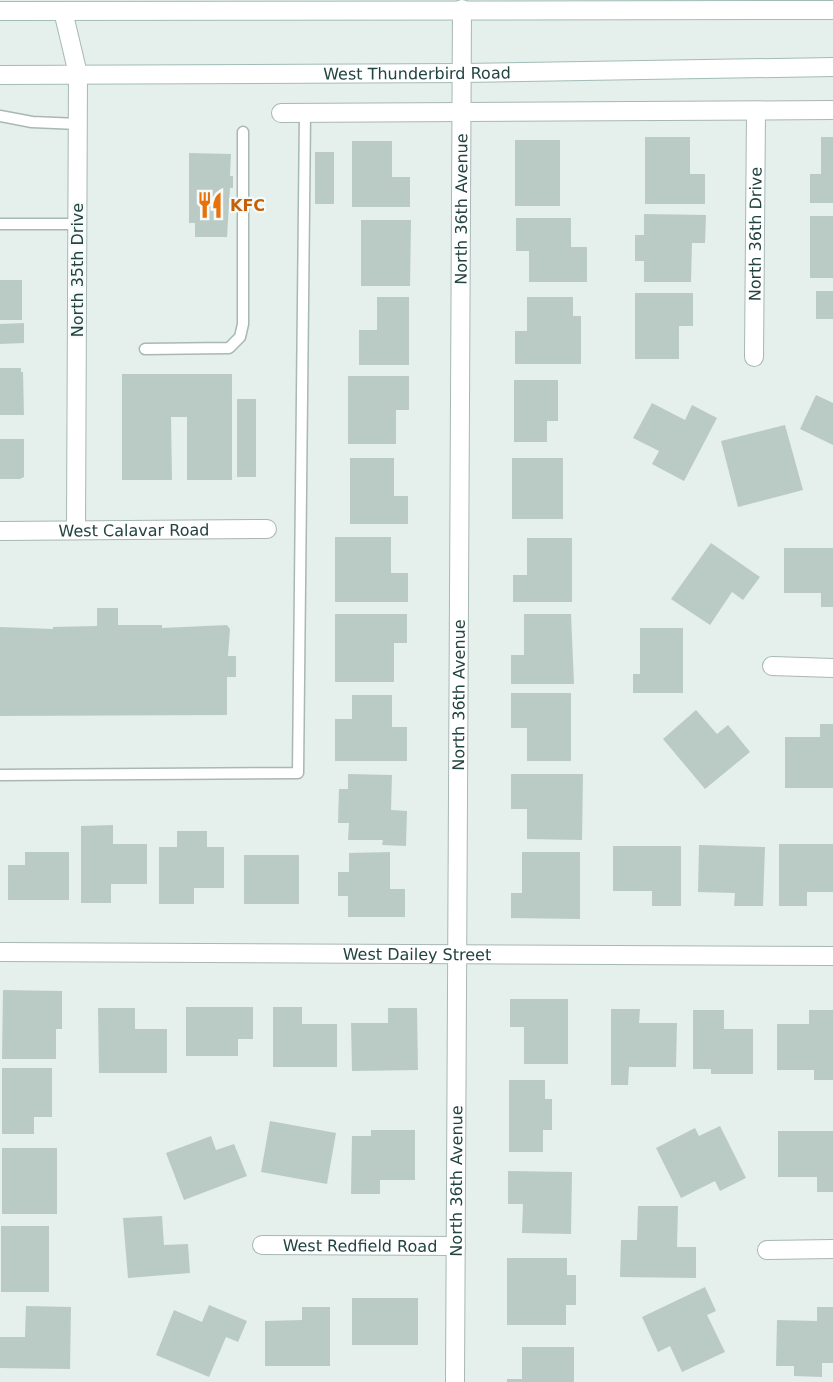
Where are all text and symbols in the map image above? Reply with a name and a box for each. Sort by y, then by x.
street label: West Thunderbird Road [323,63,511,83]
street label: North 36th Avenue [451,133,471,285]
street label: North 36th Drive [745,167,765,301]
restaurant icon: KFC [195,190,225,220]
place label: KFC [230,196,265,215]
street label: North 35th Drive [68,203,87,337]
street label: West Calavar Road [59,520,209,540]
street label: North 36th Avenue [449,619,468,771]
street label: West Dailey Street [343,944,491,964]
street label: North 36th Avenue [446,1105,466,1257]
street label: West Redfield Road [283,1236,437,1255]

